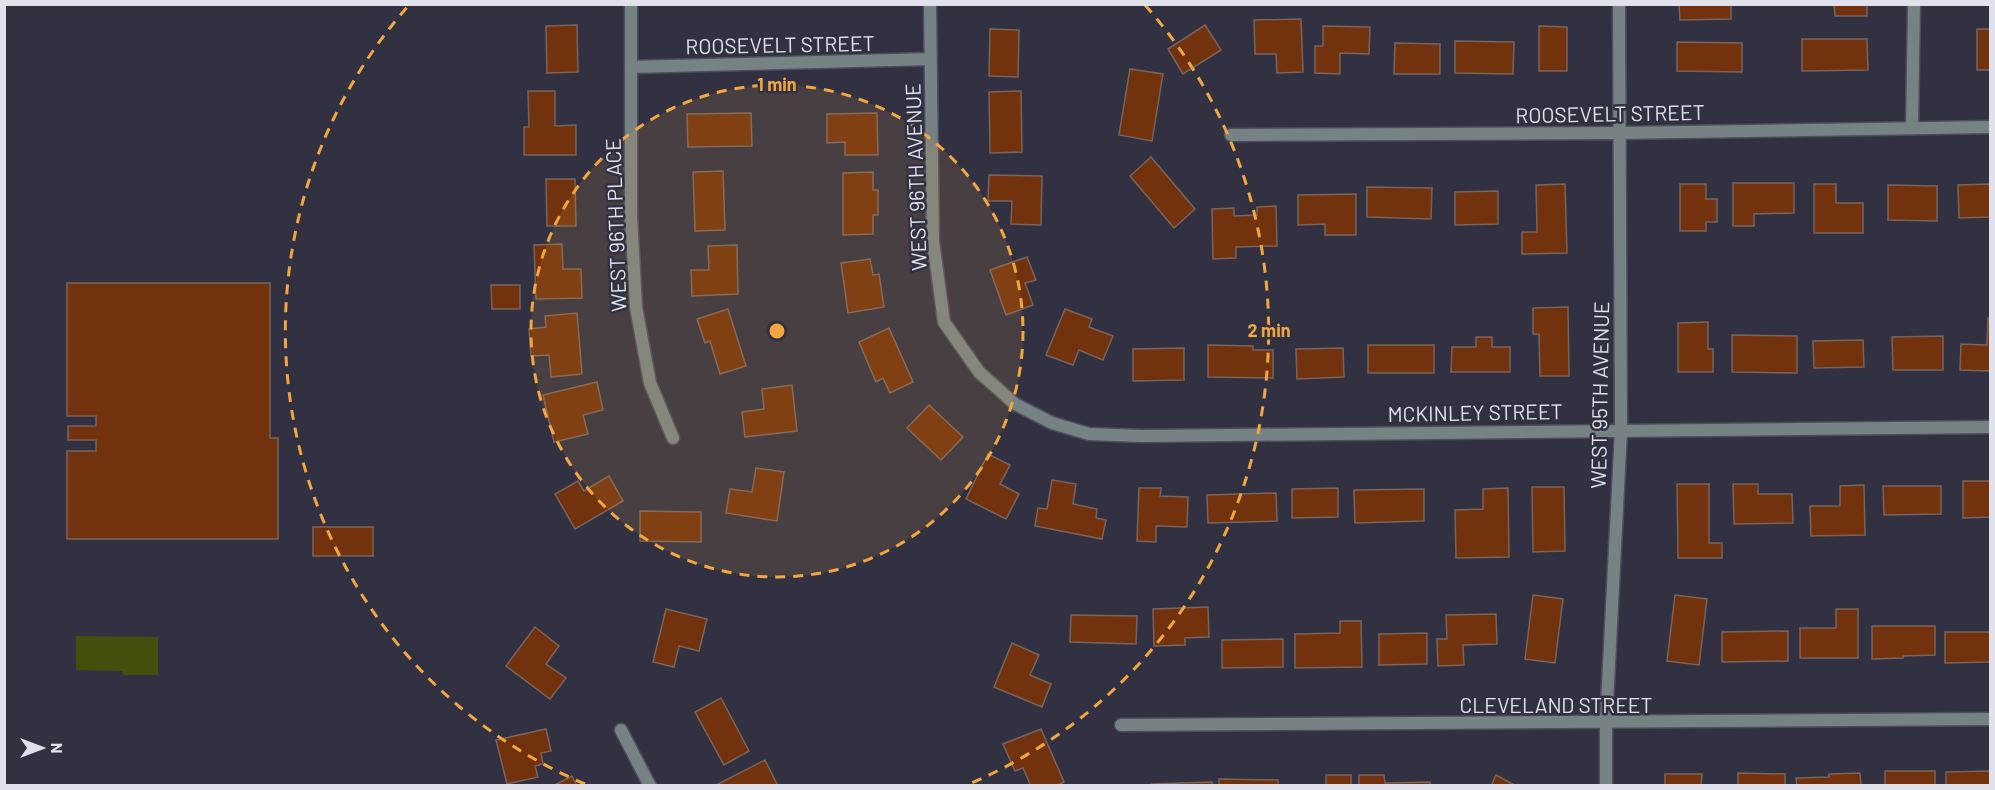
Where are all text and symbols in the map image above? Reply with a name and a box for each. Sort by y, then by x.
street label: ROOSEVELT STREET [685,30,875,58]
text: 1 min [757,73,797,95]
street label: WEST 96TH AVENUE [899,83,931,271]
street label: ROOSEVELT STREET [1515,99,1705,127]
street label: WEST 96TH PLACE [599,138,631,312]
street label: WEST 95TH AVENUE [1585,301,1613,489]
text: 2 min [1247,319,1291,341]
centre of rings [767,321,787,341]
street label: MCKINLEY STREET [1387,398,1563,426]
street label: CLEVELAND STREET [1459,692,1653,717]
north arrow [12,718,72,778]
text: N [48,743,67,753]

